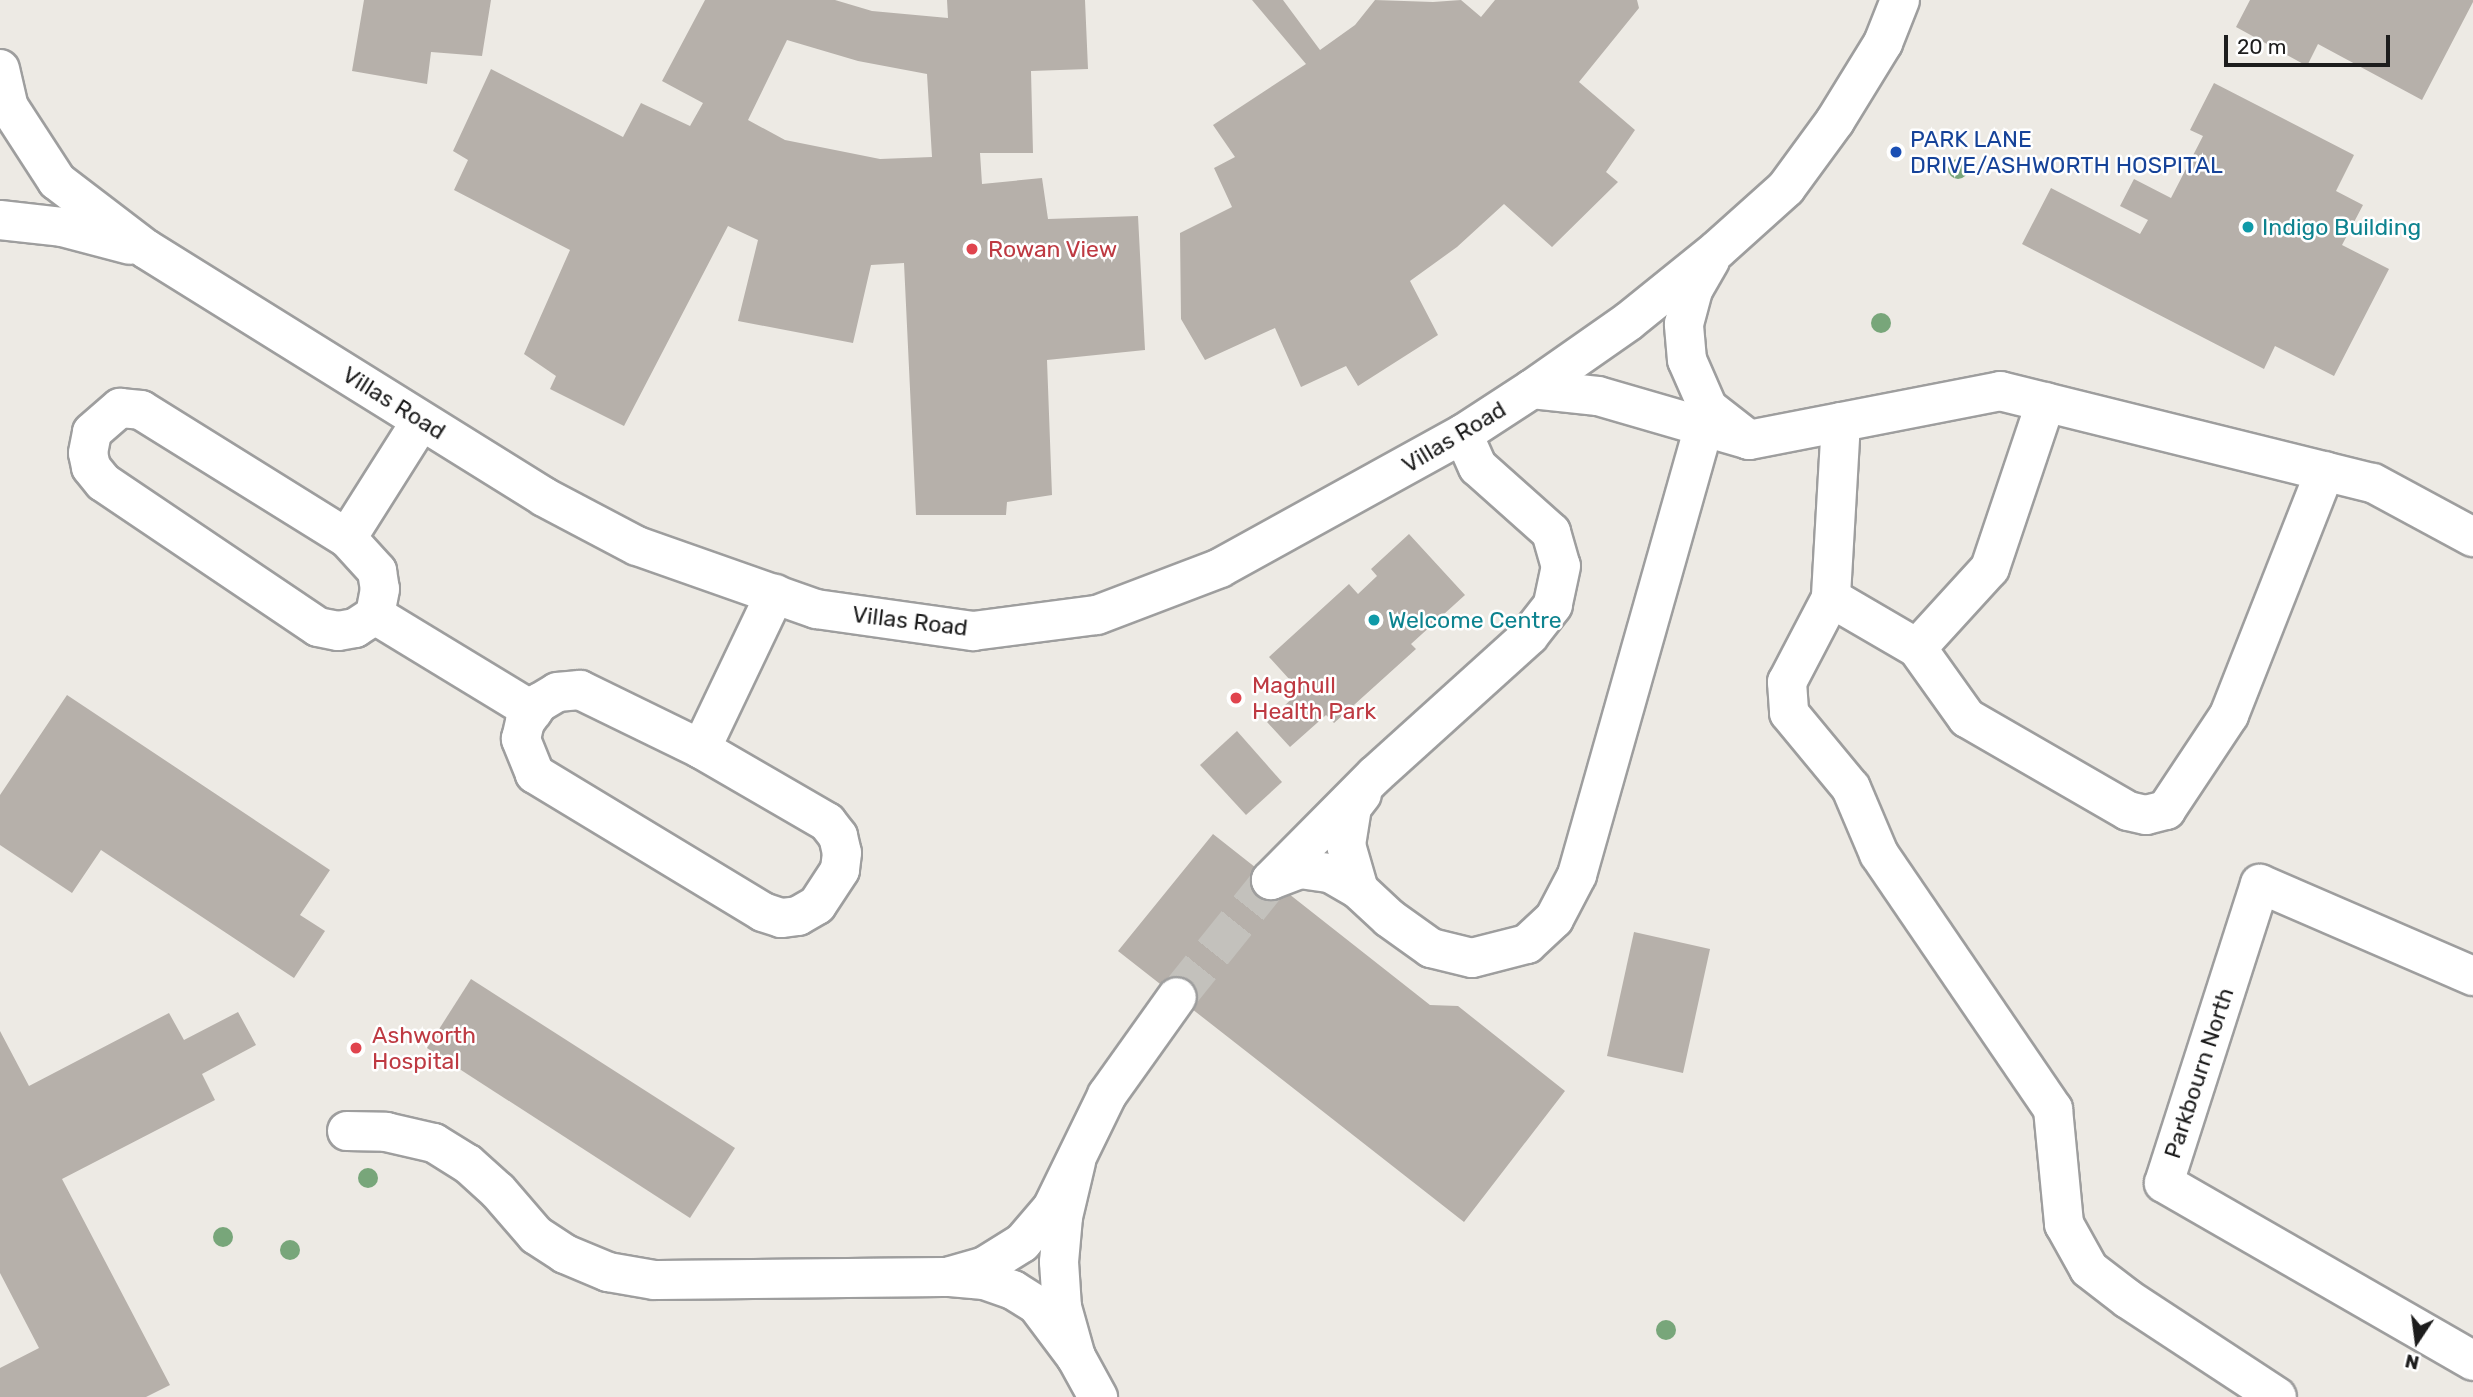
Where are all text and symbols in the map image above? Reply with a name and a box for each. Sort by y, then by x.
scale bar [2228,21,2394,65]
text: 20 m [2237,34,2286,59]
place label: PARK LANE DRIVE/ASHWORTH HOSPITAL [1910,125,2223,179]
marker: PARK LANE DRIVE/ASHWORTH HOSPITAL [1888,144,1904,160]
place label: Indigo Building [2262,213,2421,241]
marker: Indigo Building [2240,219,2256,235]
place label: Rowan View [988,235,1118,263]
marker: Rowan View [962,239,982,259]
street label: Villas Road [337,360,451,446]
street label: Villas Road [1397,395,1511,479]
street label: Villas Road [851,600,969,642]
place label: Welcome Centre [1388,606,1562,634]
marker: Welcome Centre [1366,612,1382,628]
place label: Maghull Health Park [1252,671,1376,725]
marker: Maghull Health Park [1226,688,1246,708]
street label: Parkbourn North [2158,984,2240,1162]
place label: Ashworth Hospital [372,1021,476,1075]
marker: Ashworth Hospital [346,1038,366,1058]
north arrow [2382,1306,2452,1376]
text: N [2403,1349,2421,1375]

